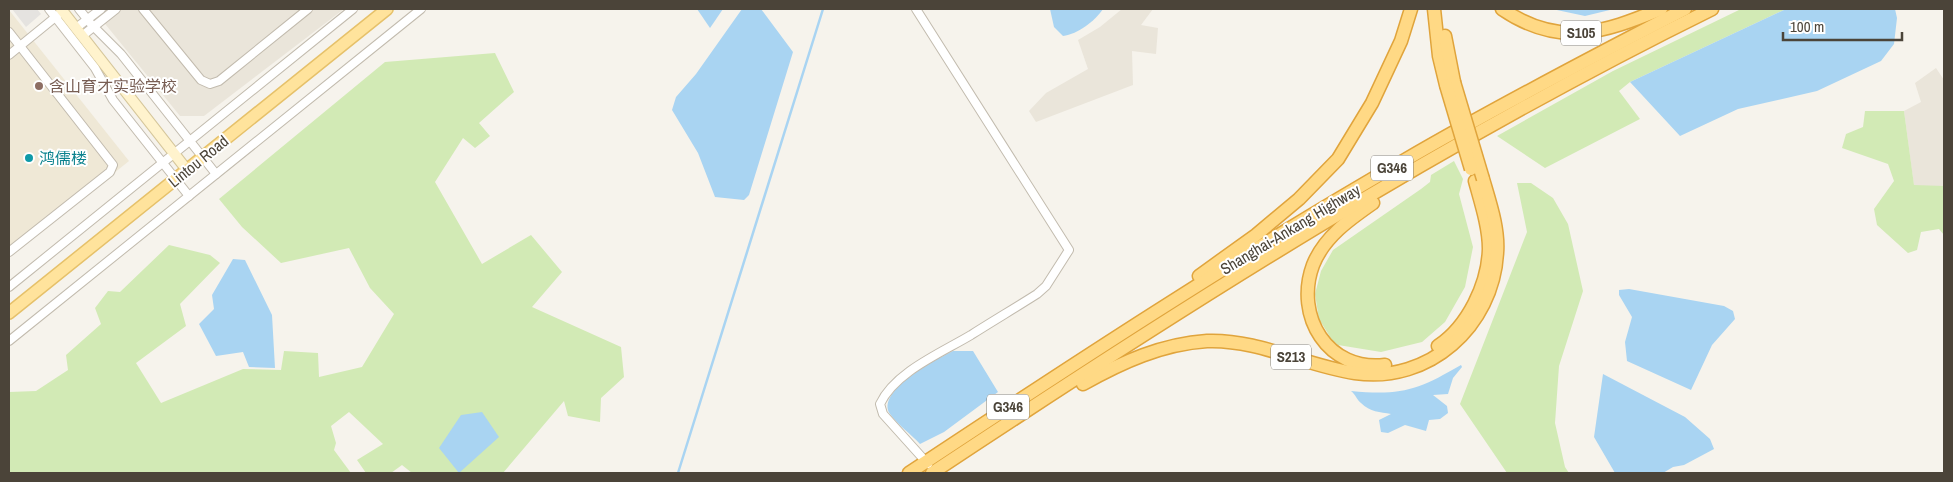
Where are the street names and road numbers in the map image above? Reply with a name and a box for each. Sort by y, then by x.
road number: S105 [1561,20,1601,46]
street label: Lintou Road [163,130,233,192]
road number: G346 [1371,156,1413,180]
street label: Shanghai-Ankang Highway [1216,178,1364,280]
road number: S213 [1271,344,1311,370]
road number: G346 [987,394,1029,420]

